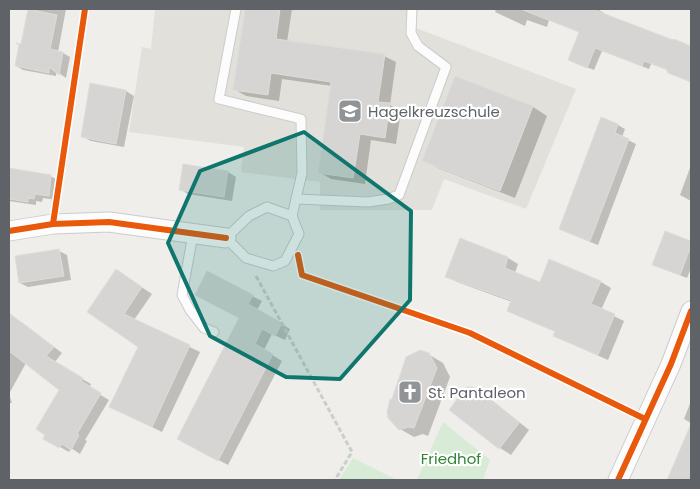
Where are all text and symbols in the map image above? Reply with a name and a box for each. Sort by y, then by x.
school or university icon: Hagelkreuzschule [337,98,363,124]
place label: Hagelkreuzschule [368,101,500,122]
church icon: St. Pantaleon [397,379,423,405]
place label: St. Pantaleon [428,382,526,403]
park label: Friedhof [421,448,481,469]

